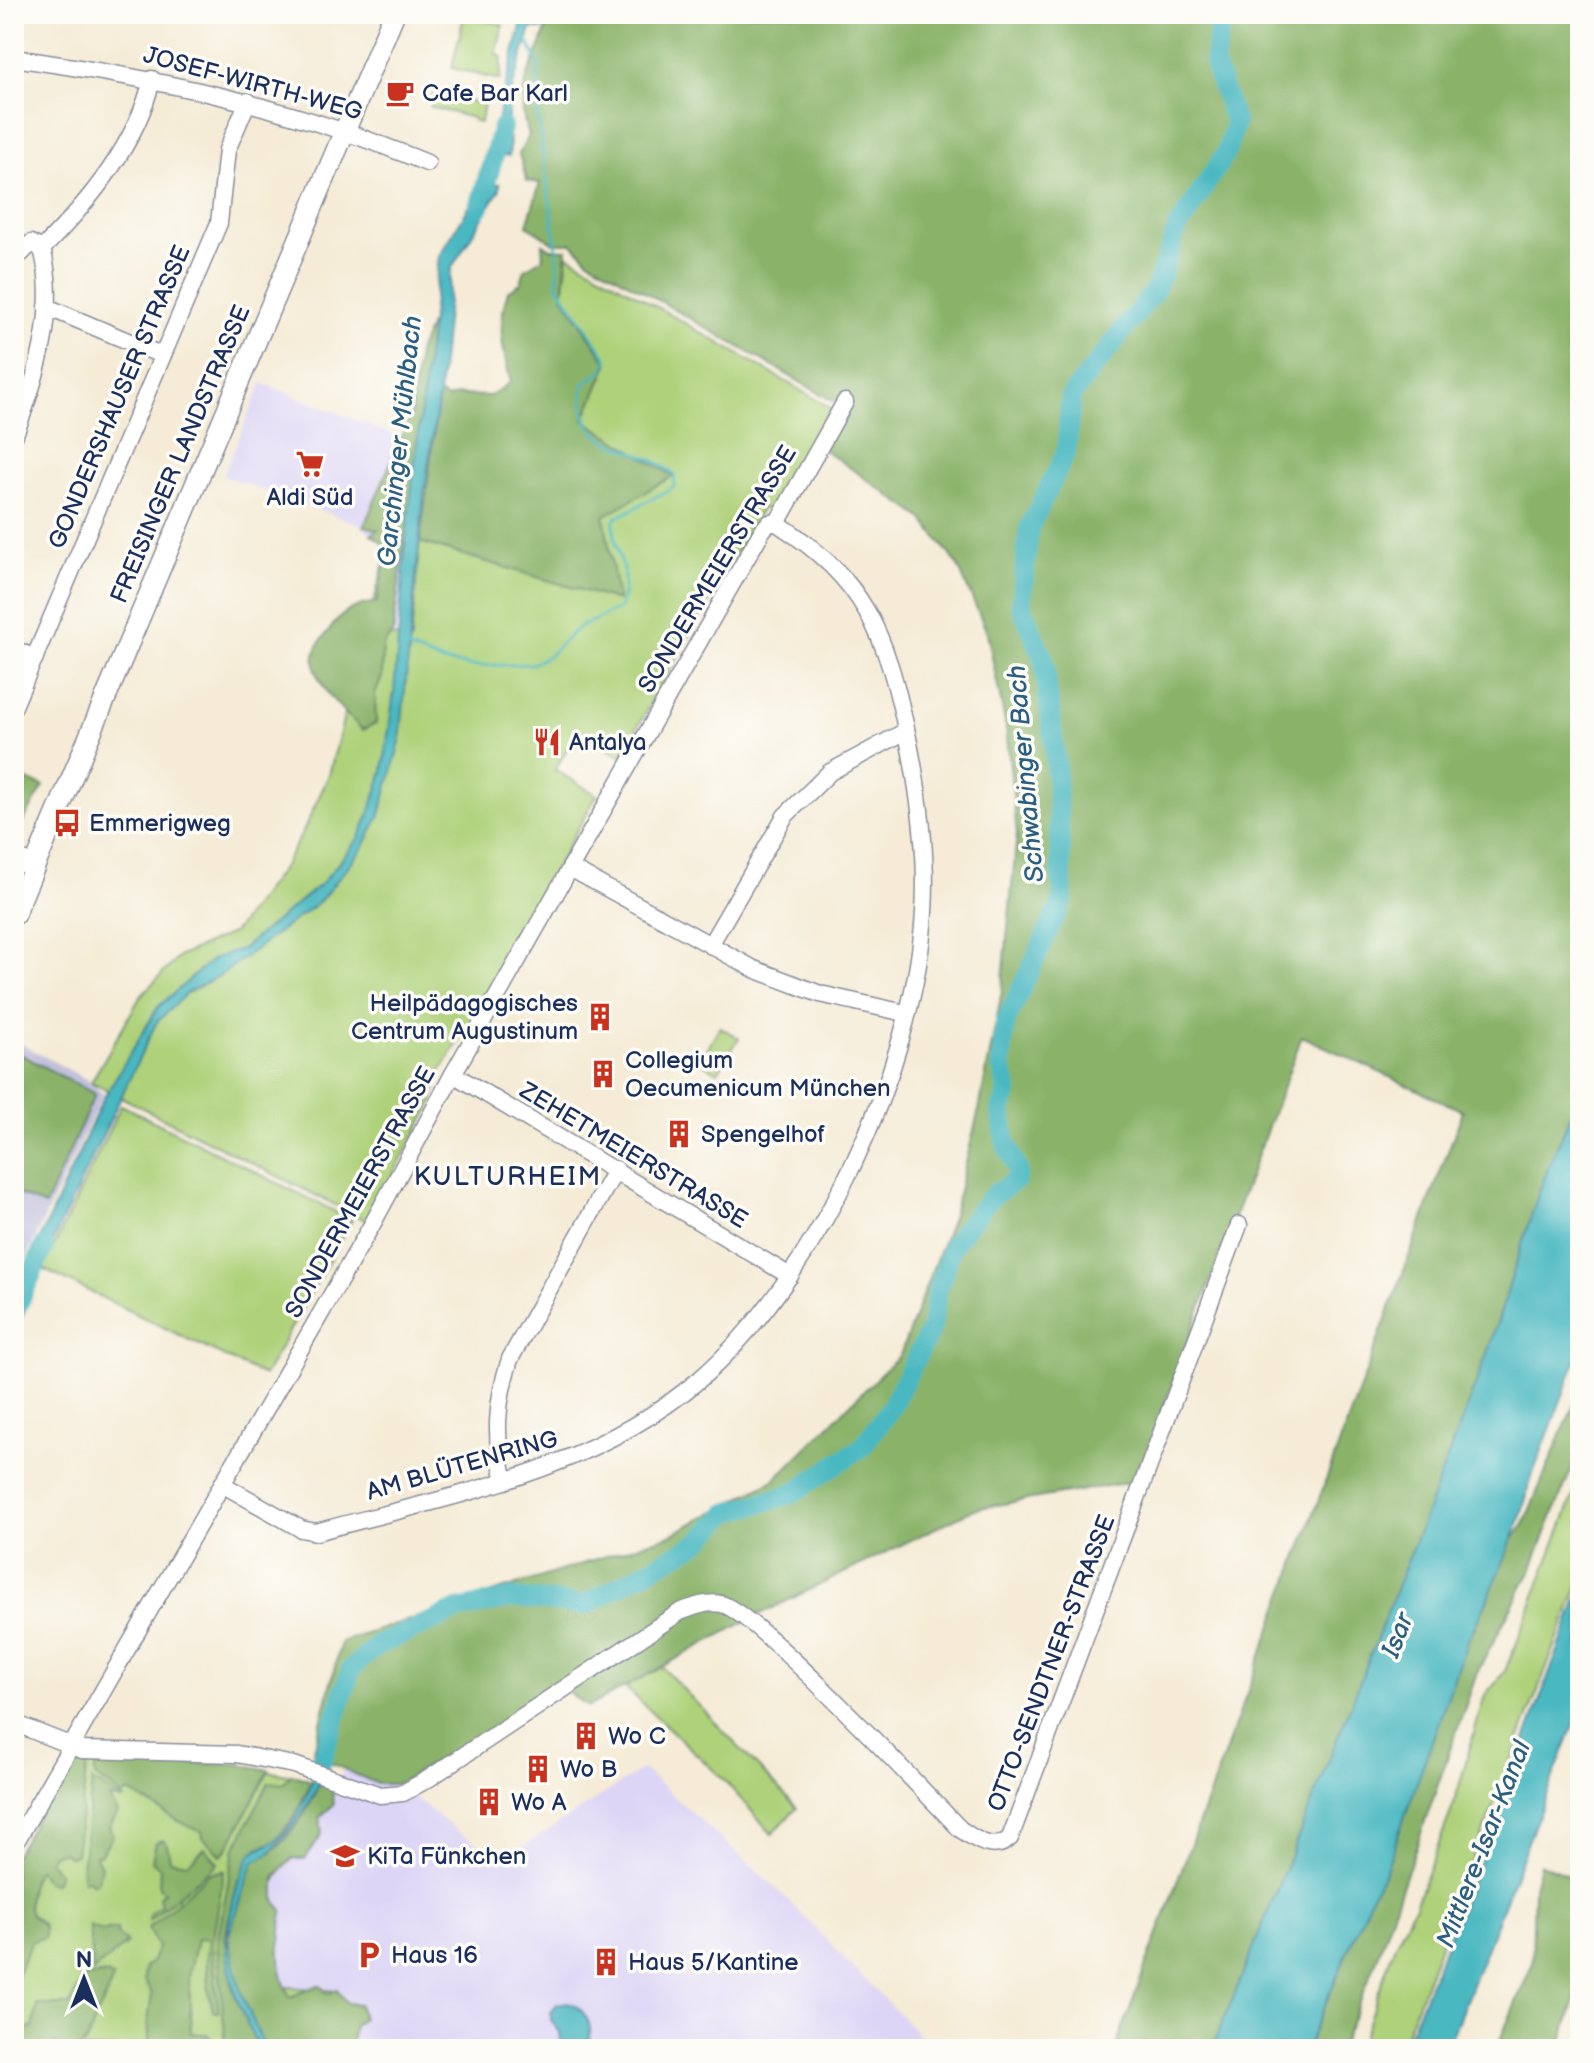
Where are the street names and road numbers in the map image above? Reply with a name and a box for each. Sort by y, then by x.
street label: JOSEF-WIRTH-WEG [140,40,365,127]
street label: GONDERSHAUSER STRASSE [42,241,197,553]
street label: FREISINGER LANDSTRASSE [104,301,257,608]
street label: SONDERMEIERSTRASSE [632,440,803,698]
street label: SONDERMEIERSTRASSE [279,1061,442,1323]
street label: ZEHETMEIERSTRASSE [514,1075,753,1235]
street label: AM BLÜTENRING [363,1424,561,1507]
street label: OTTO-SENDTNER-STRASSE [981,1511,1122,1816]

